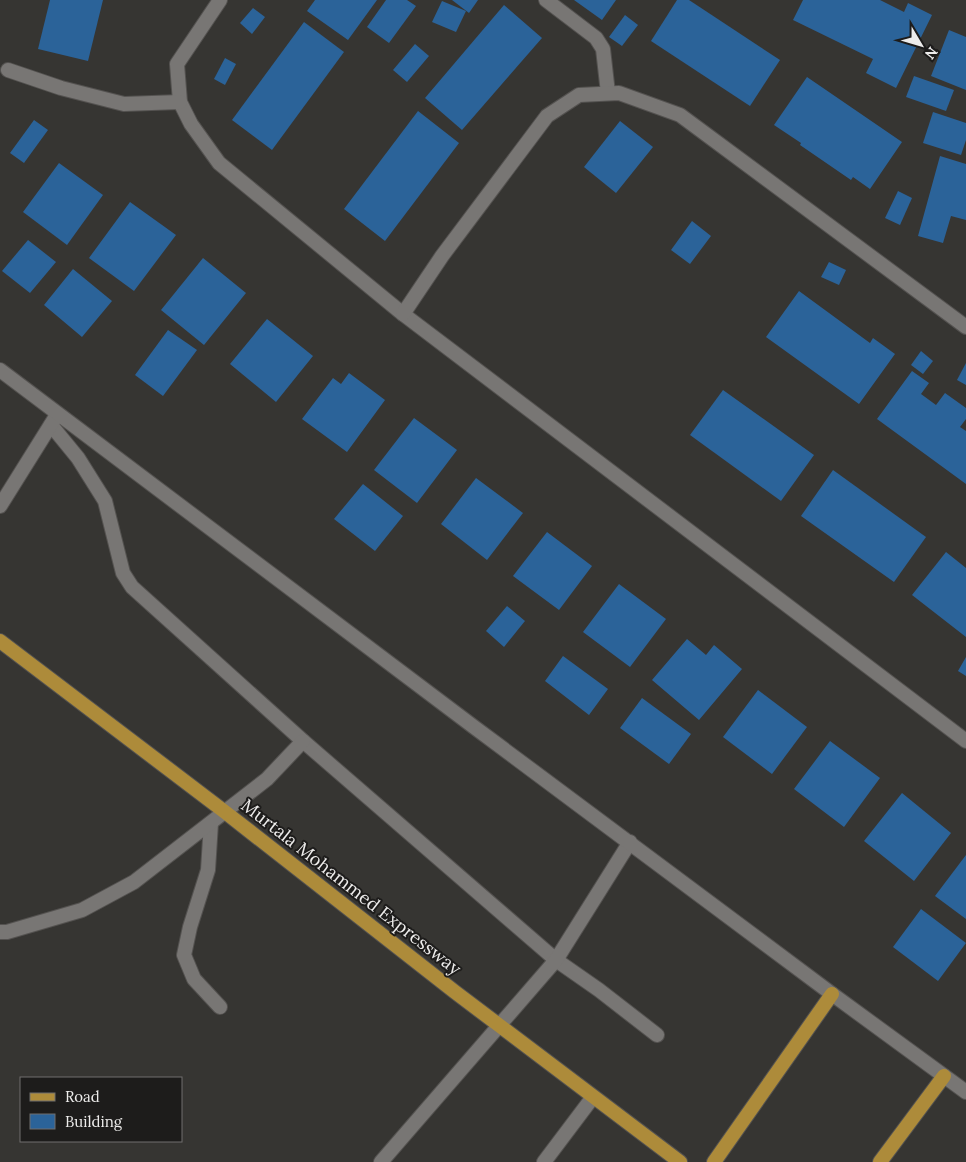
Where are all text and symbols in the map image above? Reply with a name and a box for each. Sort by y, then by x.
north arrow [896,20,946,70]
text: N [921,43,942,63]
street label: Murtala Mohammed Expressway [237,793,466,980]
legend [20,1077,182,1142]
text: Road [65,1087,100,1106]
text: Building [65,1112,123,1131]

